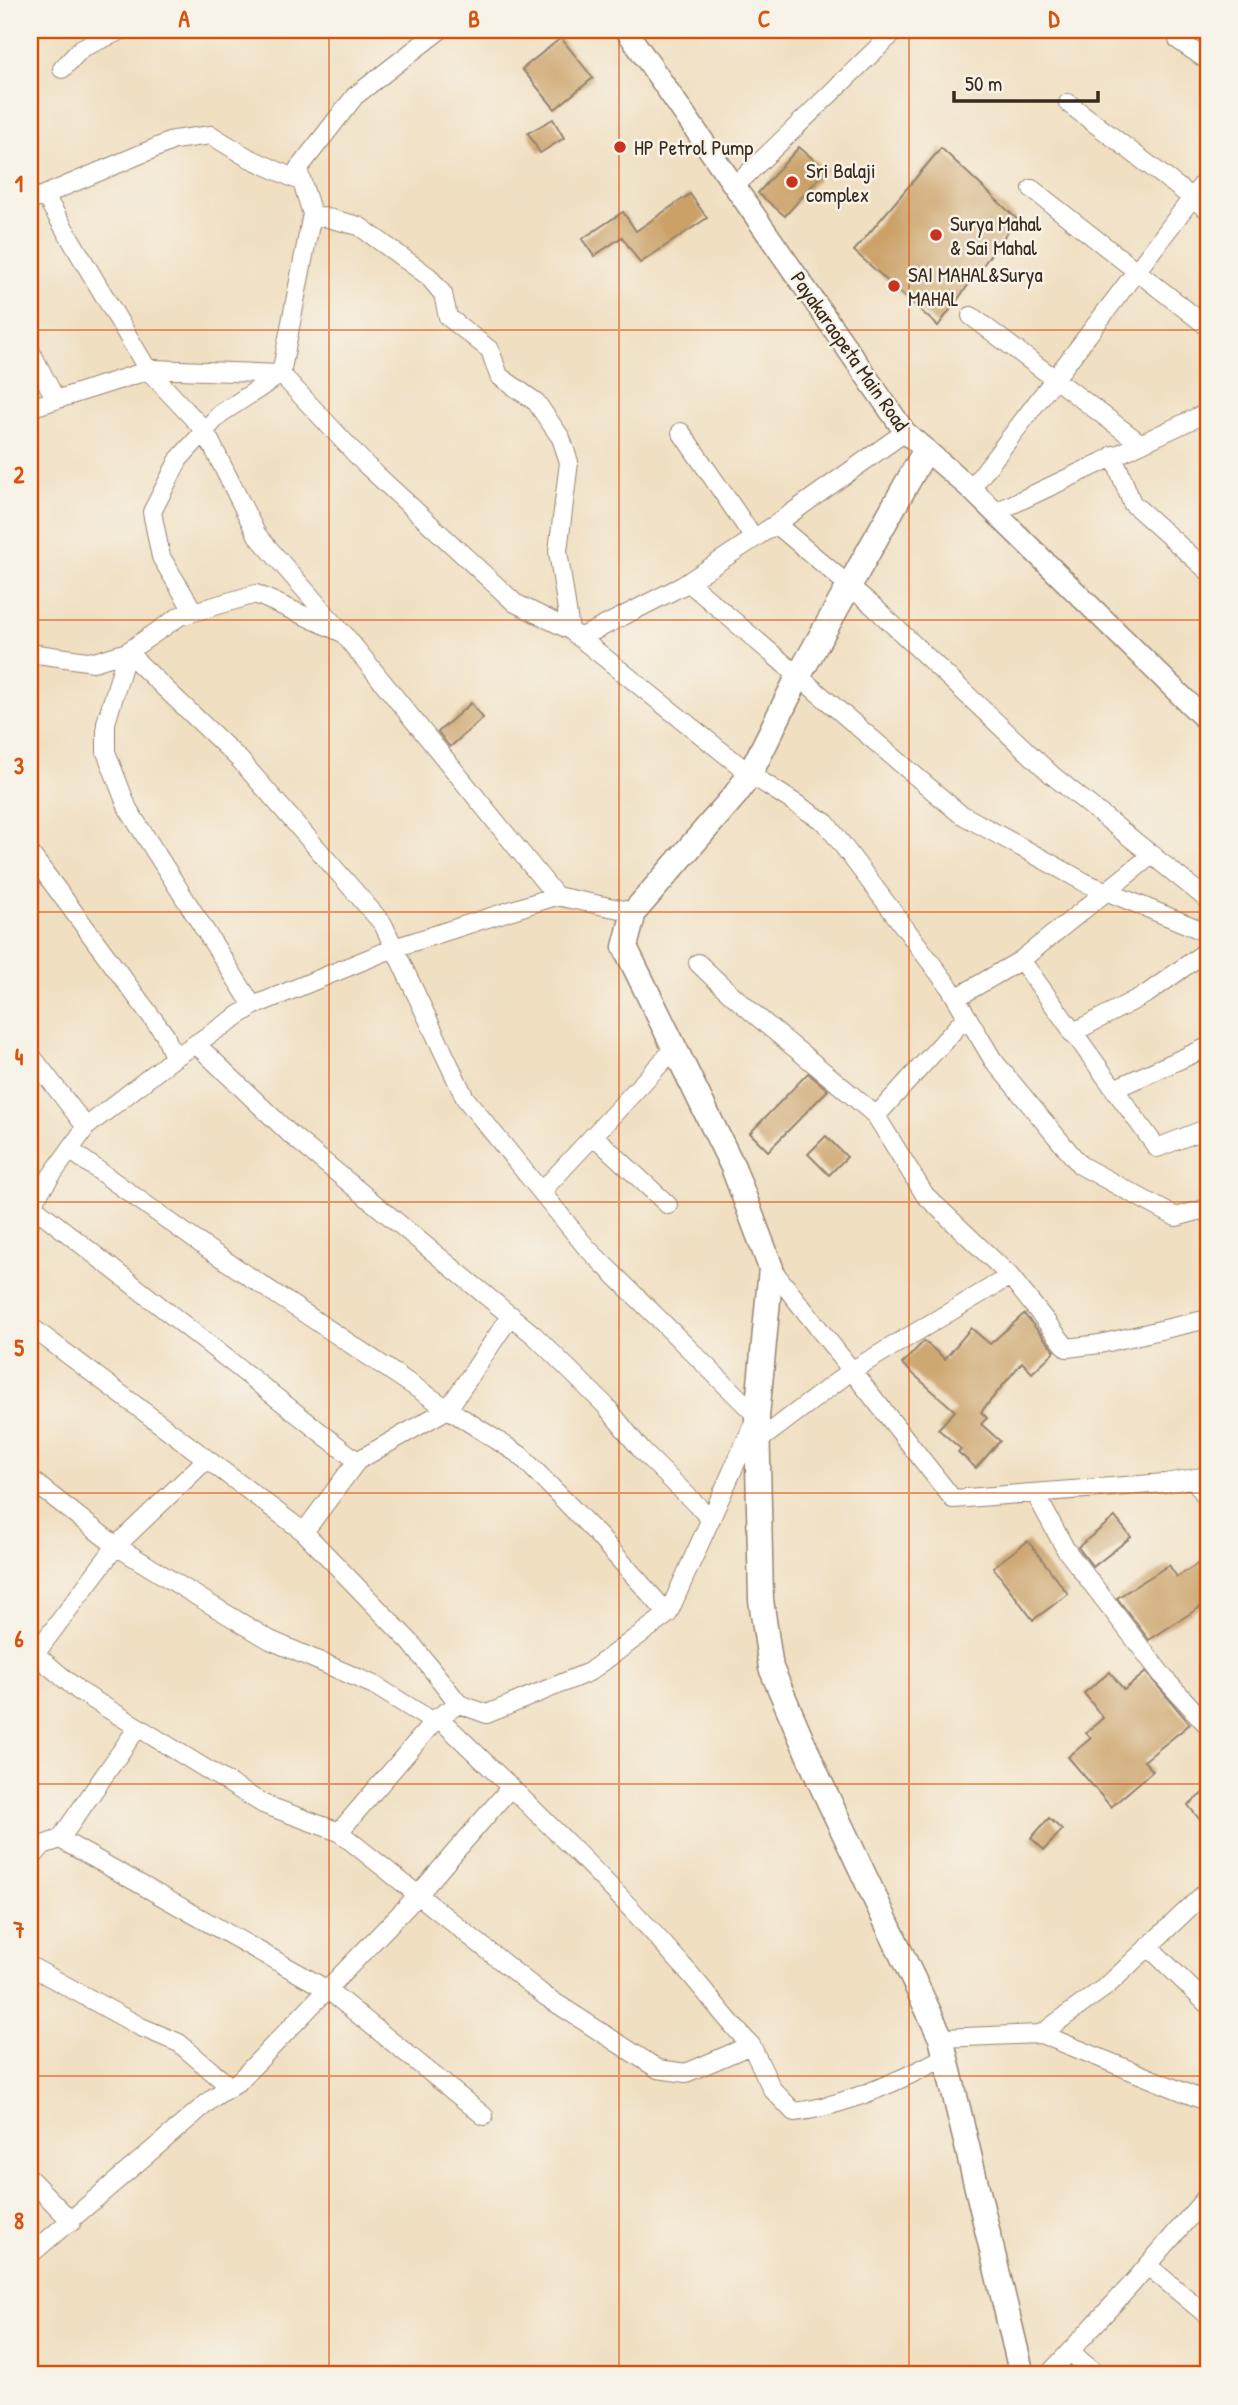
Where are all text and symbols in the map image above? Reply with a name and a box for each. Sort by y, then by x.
text: A [178,3,190,34]
text: B [468,3,480,34]
text: C [758,3,770,34]
text: D [1049,3,1061,34]
scale bar [954,60,1098,104]
text: 50 m [965,69,1002,98]
place label: HP Petrol Pump [634,133,753,162]
marker: HP Petrol Pump [612,139,628,155]
place label: Sri Balaji complex [806,156,876,209]
text: 1 [15,168,23,199]
marker: Sri Balaji complex [784,174,800,190]
place label: Surya Mahal & Sai Mahal [950,209,1042,262]
marker: Surya Mahal & Sai Mahal [928,227,944,243]
place label: SAI MAHAL&Surya MAHAL [908,260,1043,313]
street label: Payakaraopeta Main Road [784,265,916,437]
marker: SAI MAHAL&Surya MAHAL [886,278,902,294]
text: 2 [14,459,25,490]
text: 3 [14,750,24,781]
text: 4 [15,1041,24,1072]
text: 5 [14,1332,24,1363]
text: 6 [14,1623,24,1654]
text: 7 [12,1914,25,1945]
text: 8 [14,2205,24,2236]

